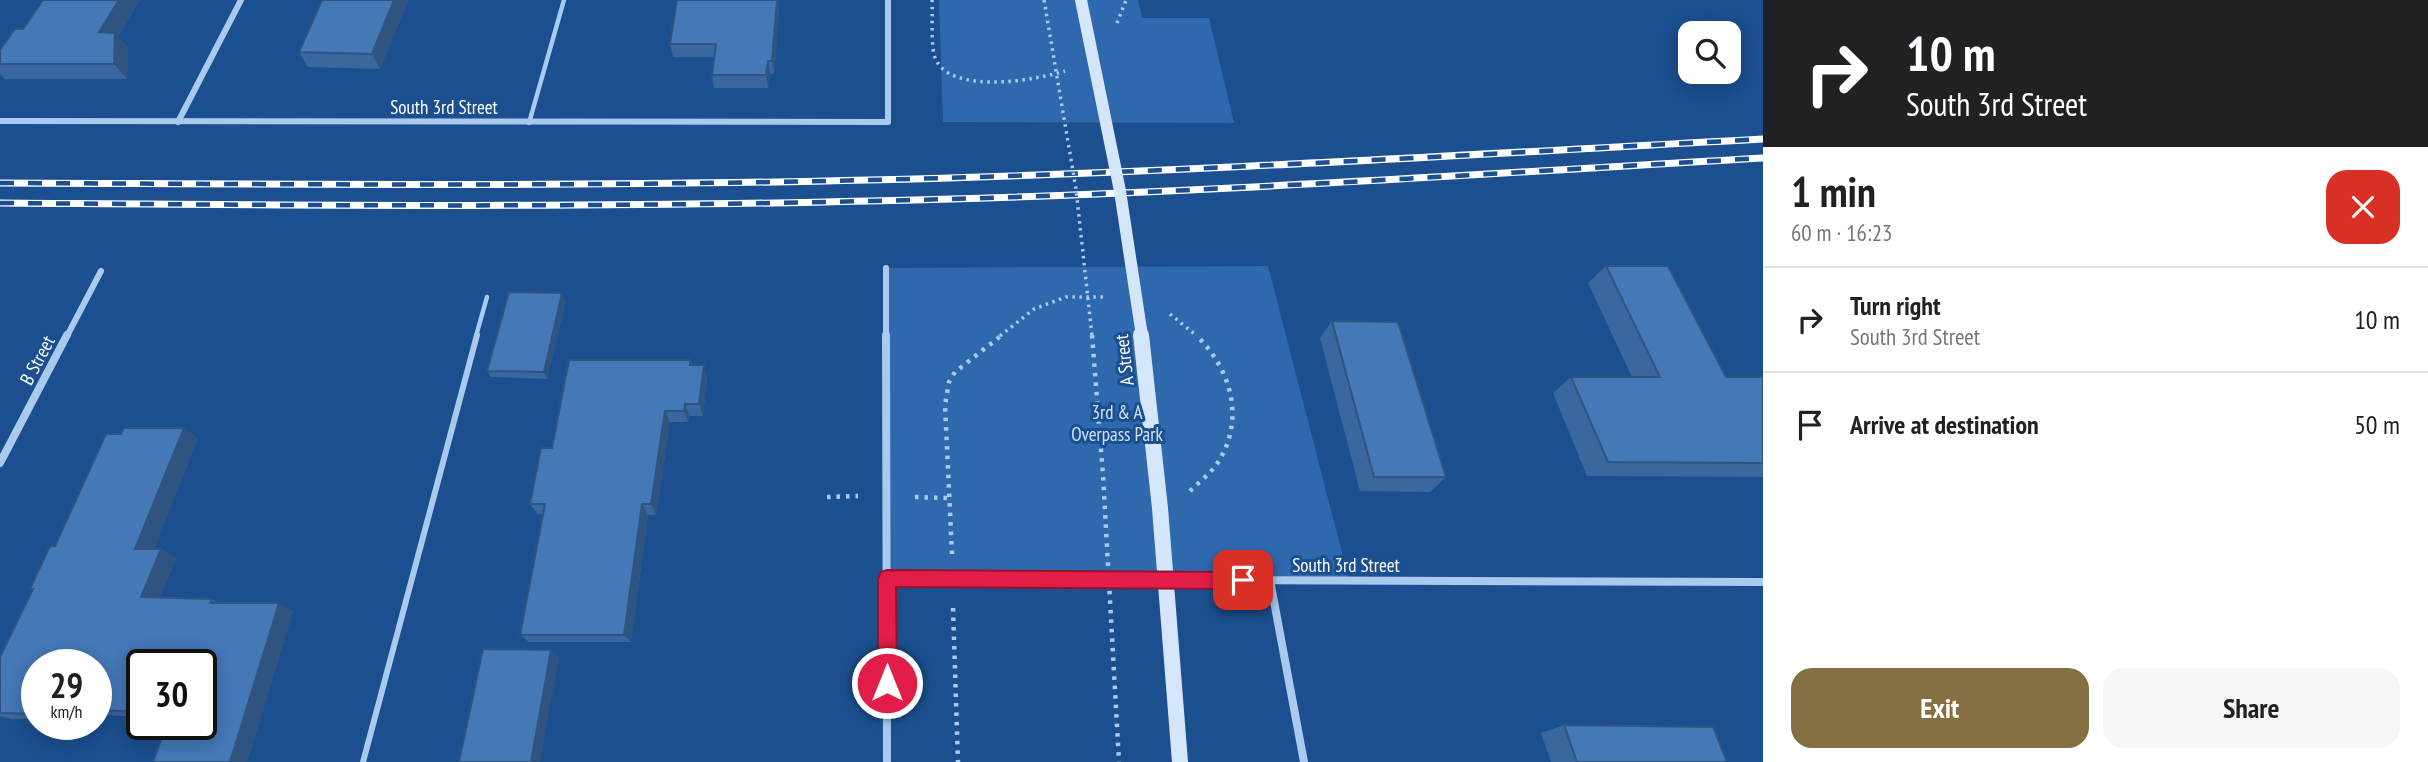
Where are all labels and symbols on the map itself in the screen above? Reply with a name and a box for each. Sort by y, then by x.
street label: South 3rd Street [390,95,499,119]
street label: B Street [14,331,60,389]
street label: A Street [1109,332,1139,387]
park label: 3rd & A Overpass Park [1071,400,1163,446]
pin [1213,550,1273,610]
street label: South 3rd Street [1292,553,1401,577]
position arrow [850,646,924,720]
speed limit sign: 30 [126,649,217,740]

